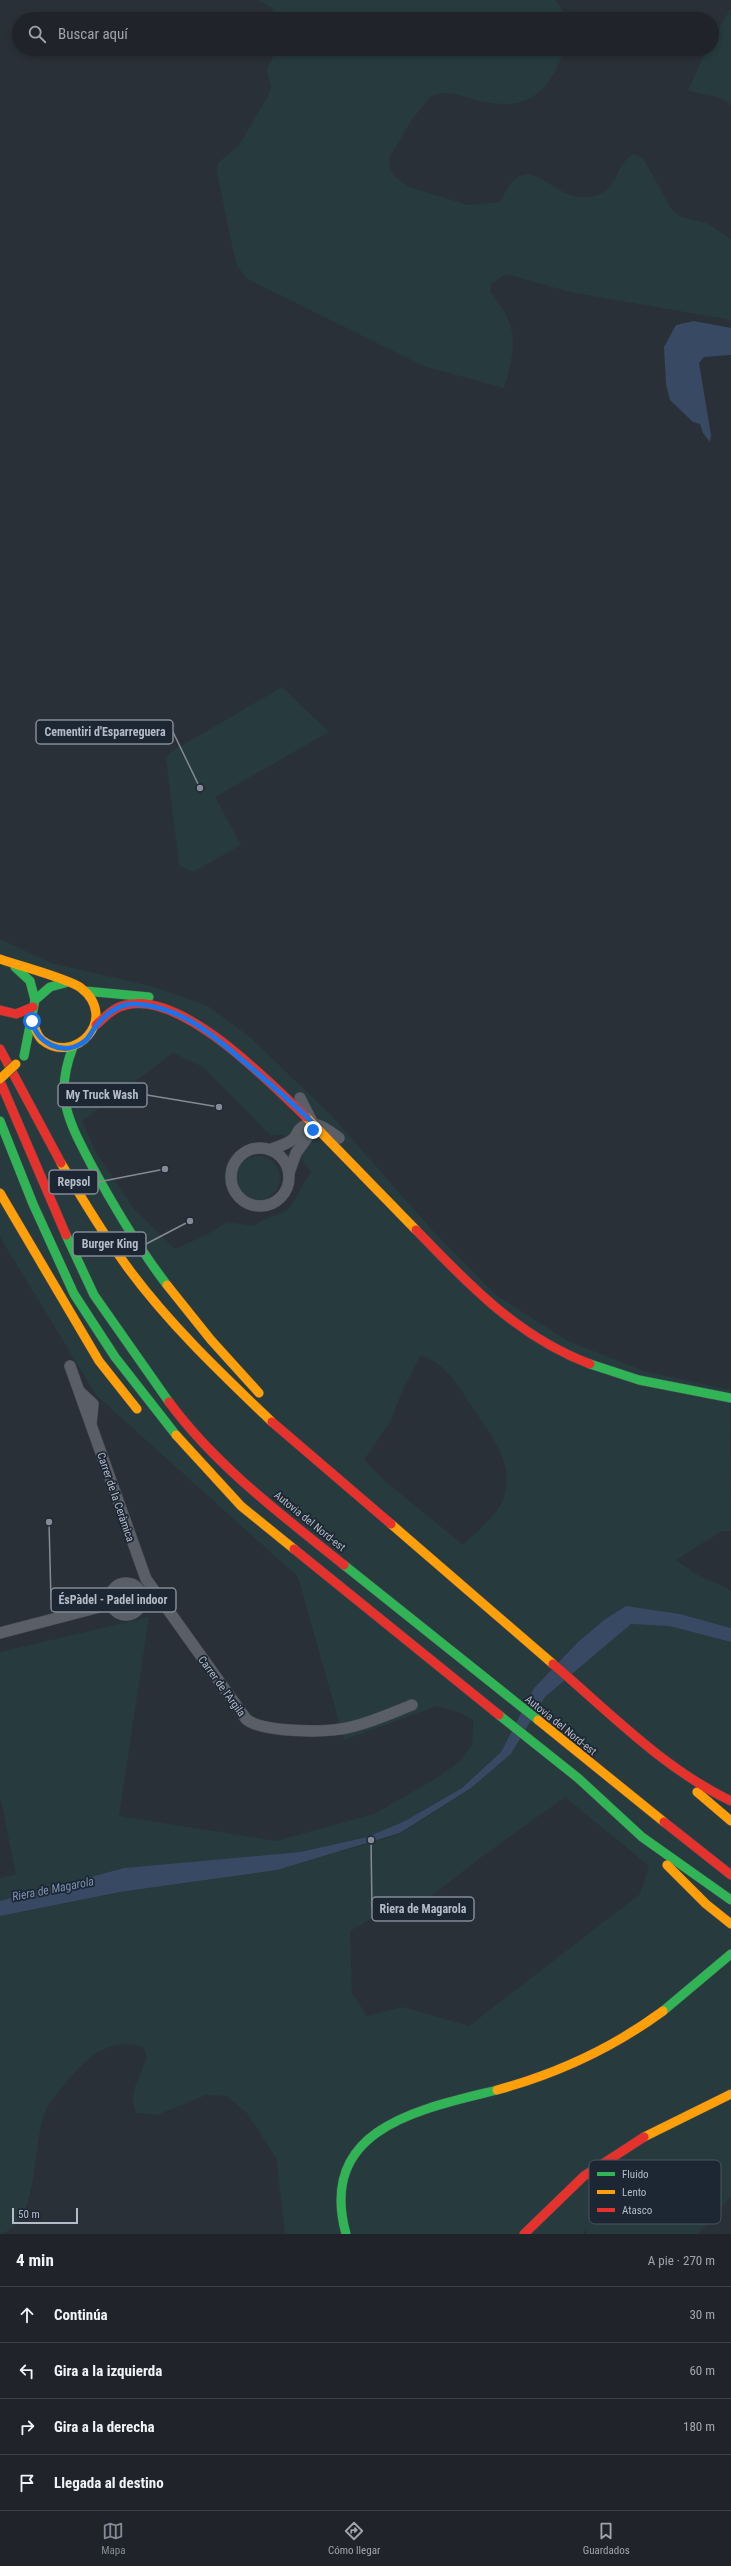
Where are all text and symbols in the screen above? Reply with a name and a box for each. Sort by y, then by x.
search box [12,12,719,56]
icon: search [26,23,48,45]
text: Buscar aquí [58,25,128,43]
callout: Cementiri d'Esparreguera [36,720,173,744]
text: Cementiri d'Esparreguera [44,725,166,739]
route start [23,1012,41,1030]
callout: My Truck Wash [58,1083,147,1107]
text: My Truck Wash [66,1088,138,1102]
route end [304,1121,322,1139]
callout: Repsol [49,1170,98,1194]
text: Repsol [58,1175,90,1189]
callout: Burger King [73,1232,146,1256]
text: Burger King [82,1237,138,1251]
street label: Carrer de la Ceràmica [94,1451,137,1544]
street label: Autovia del Nord-est [271,1489,348,1554]
callout: ÉsPàdel - Padel indoor [51,1588,176,1612]
text: ÉsPàdel - Padel indoor [58,1592,168,1607]
street label: Carrer de l'Argila [195,1654,248,1719]
street label: Autovia del Nord-est [522,1693,599,1758]
water label: Riera de Magarola [11,1874,95,1904]
callout: Riera de Magarola [372,1897,474,1921]
text: Riera de Magarola [380,1902,467,1916]
legend [589,2160,721,2224]
text: Fluido [622,2168,649,2181]
text: Lento [622,2186,647,2199]
text: Atasco [622,2204,653,2217]
scale bar [12,2206,78,2225]
text: 50 m [18,2208,40,2221]
text: 4 min [16,2250,54,2270]
text: A pie · 270 m [648,2253,715,2268]
icon: ahead [16,2304,38,2326]
text: Continúa [54,2306,108,2324]
text: 30 m [689,2307,715,2322]
icon: left [16,2360,38,2382]
text: Gira a la izquierda [54,2362,162,2380]
text: 60 m [689,2363,715,2378]
icon: right [16,2416,38,2438]
text: Gira a la derecha [54,2418,155,2436]
text: 180 m [683,2419,715,2434]
icon: arrive [16,2472,38,2494]
text: Llegada al destino [54,2474,164,2492]
tab: Mapa [101,2520,126,2557]
tab: Cómo llegar [328,2520,380,2557]
tab: Guardados [583,2520,630,2557]

